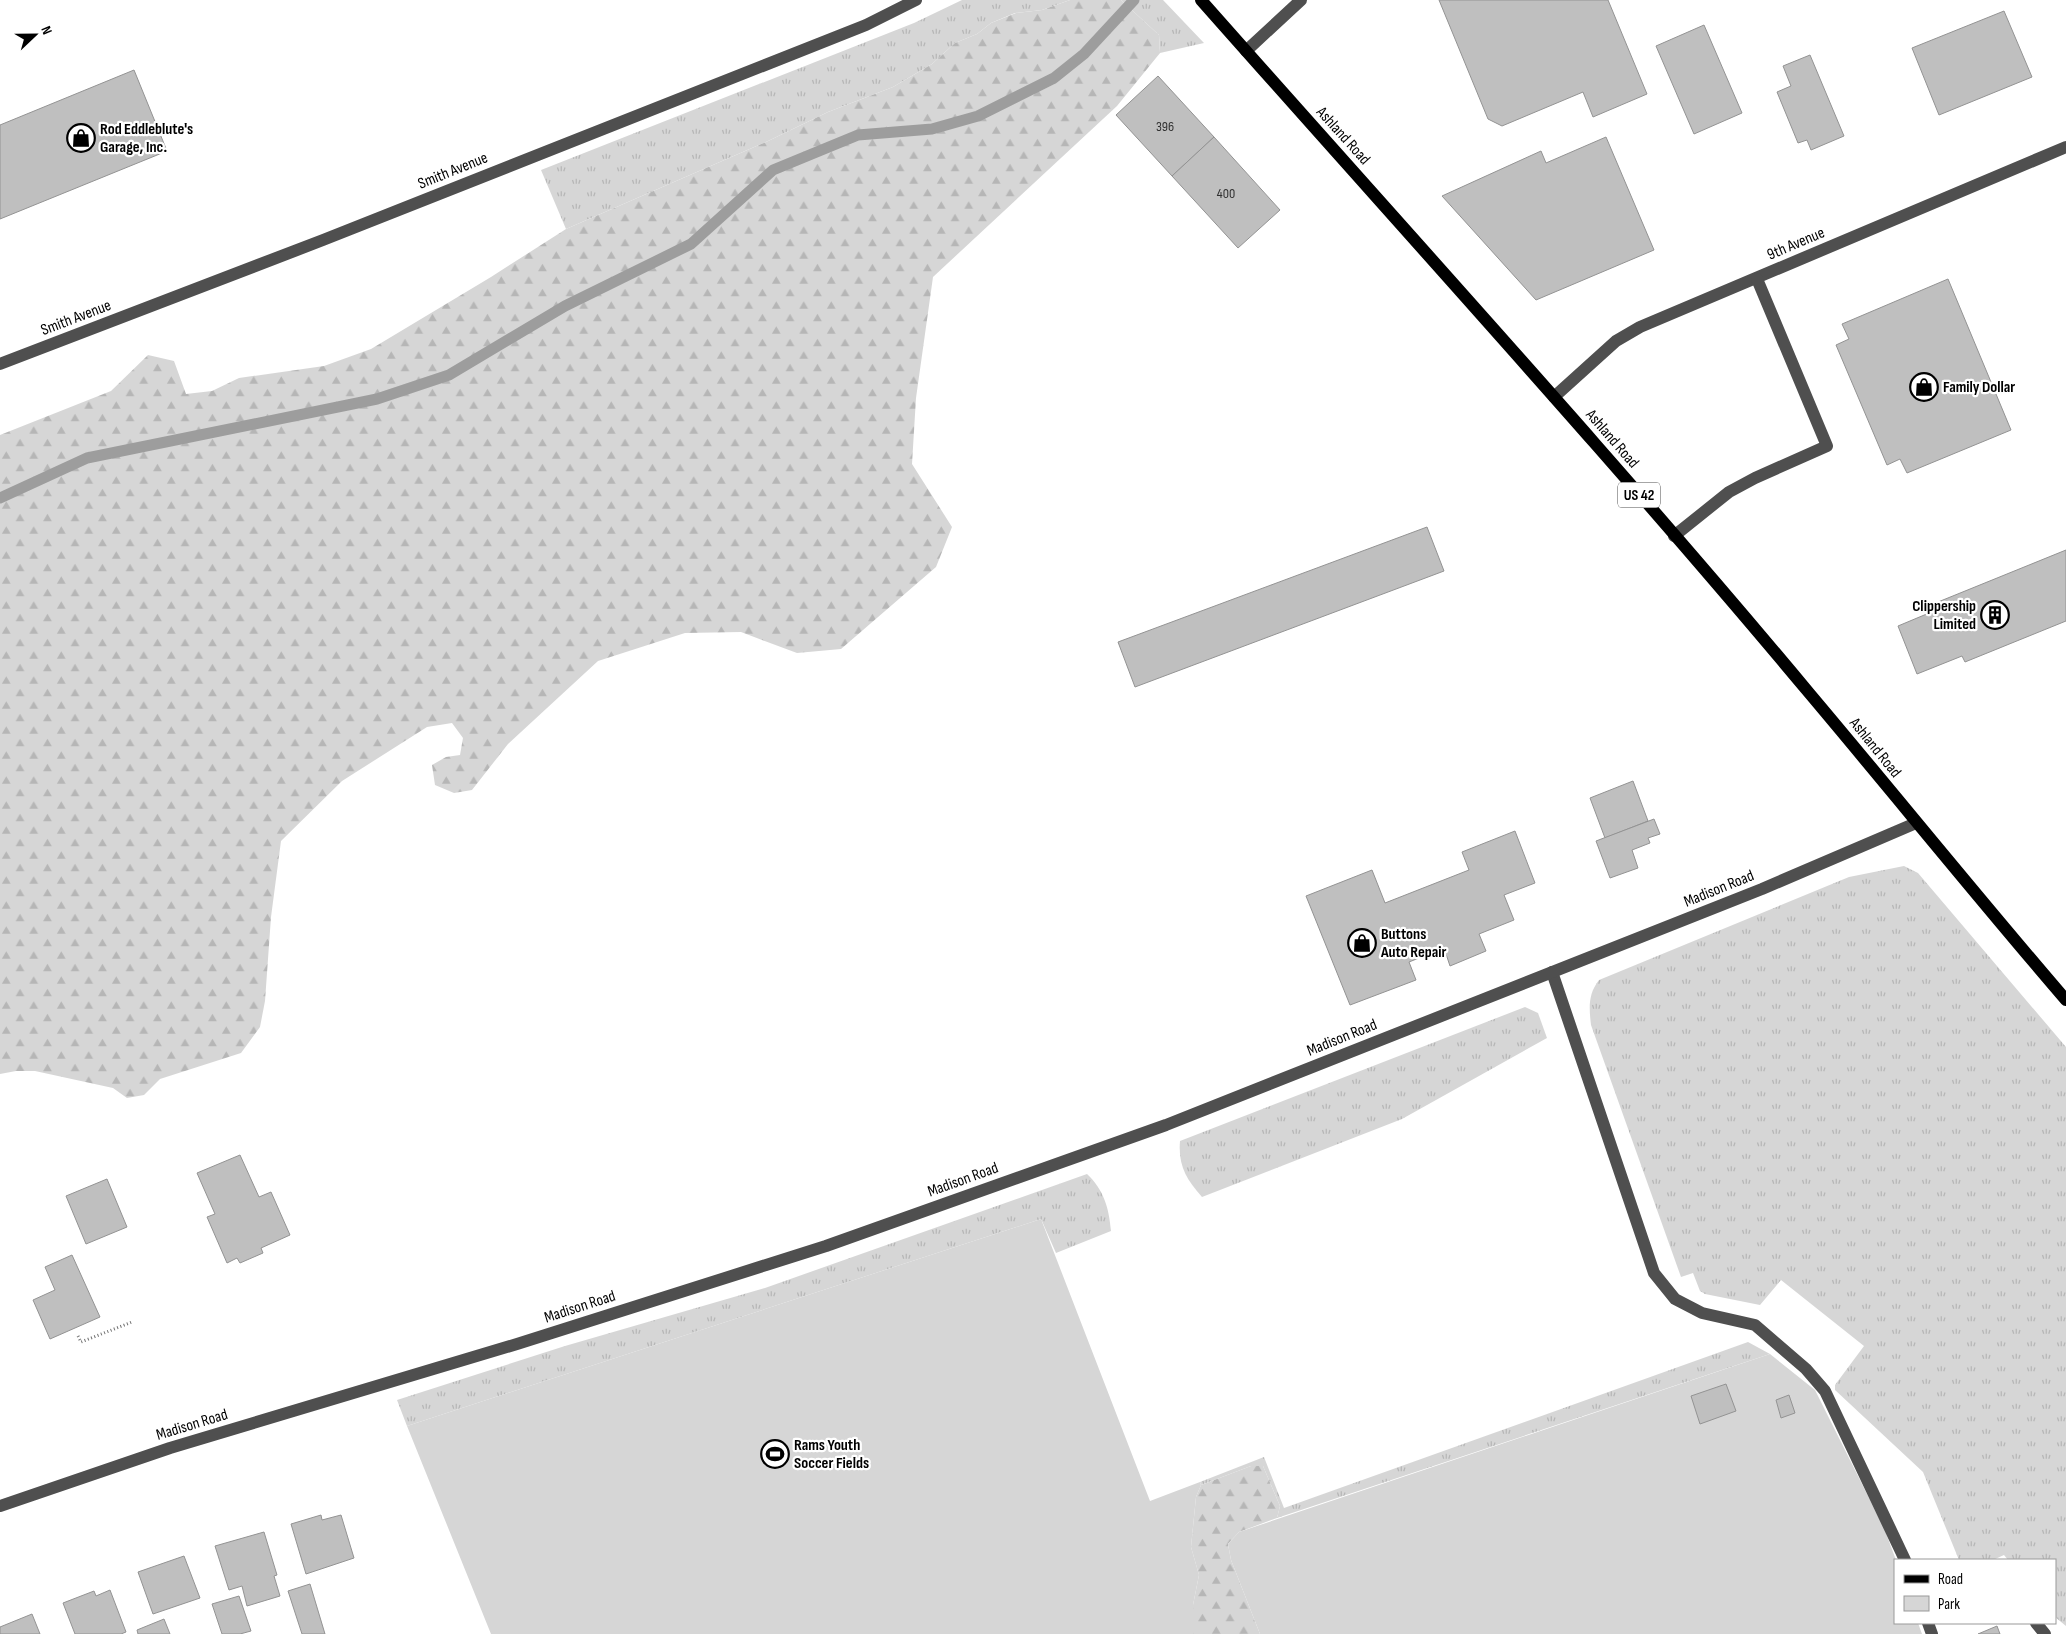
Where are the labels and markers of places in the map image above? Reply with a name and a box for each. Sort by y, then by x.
place label: Rod Eddleblute's Garage, Inc. [100,120,193,157]
shop icon: Rod Eddleblute's Garage, Inc. [66,123,96,153]
shop icon: Family Dollar [1909,372,1939,402]
place label: Family Dollar [1943,378,2015,397]
place label: Clippership Limited [1912,597,1976,634]
building icon: Clippership Limited [1980,600,2010,630]
place label: Buttons Auto Repair [1380,925,1446,962]
shop icon: Buttons Auto Repair [1347,928,1377,958]
place label: Rams Youth Soccer Fields [794,1436,869,1473]
sports icon: Rams Youth Soccer Fields [760,1439,790,1469]

